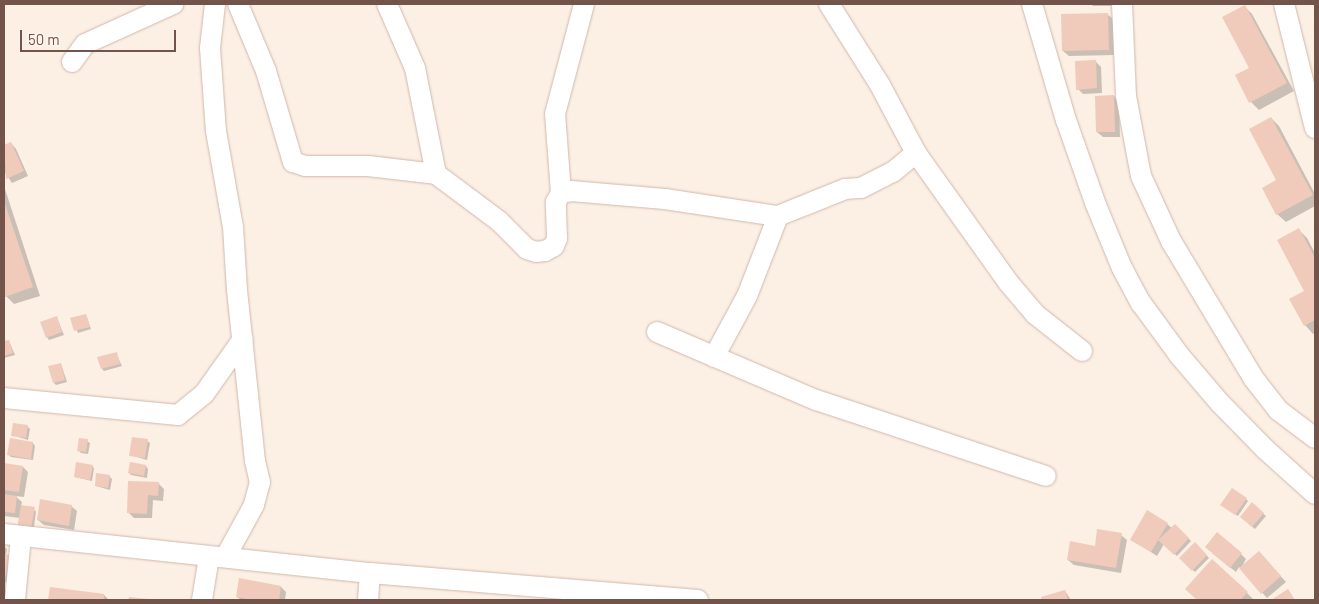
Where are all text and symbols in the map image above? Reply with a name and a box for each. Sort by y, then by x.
scale bar [22,20,179,52]
text: 50 m [28,30,60,48]

